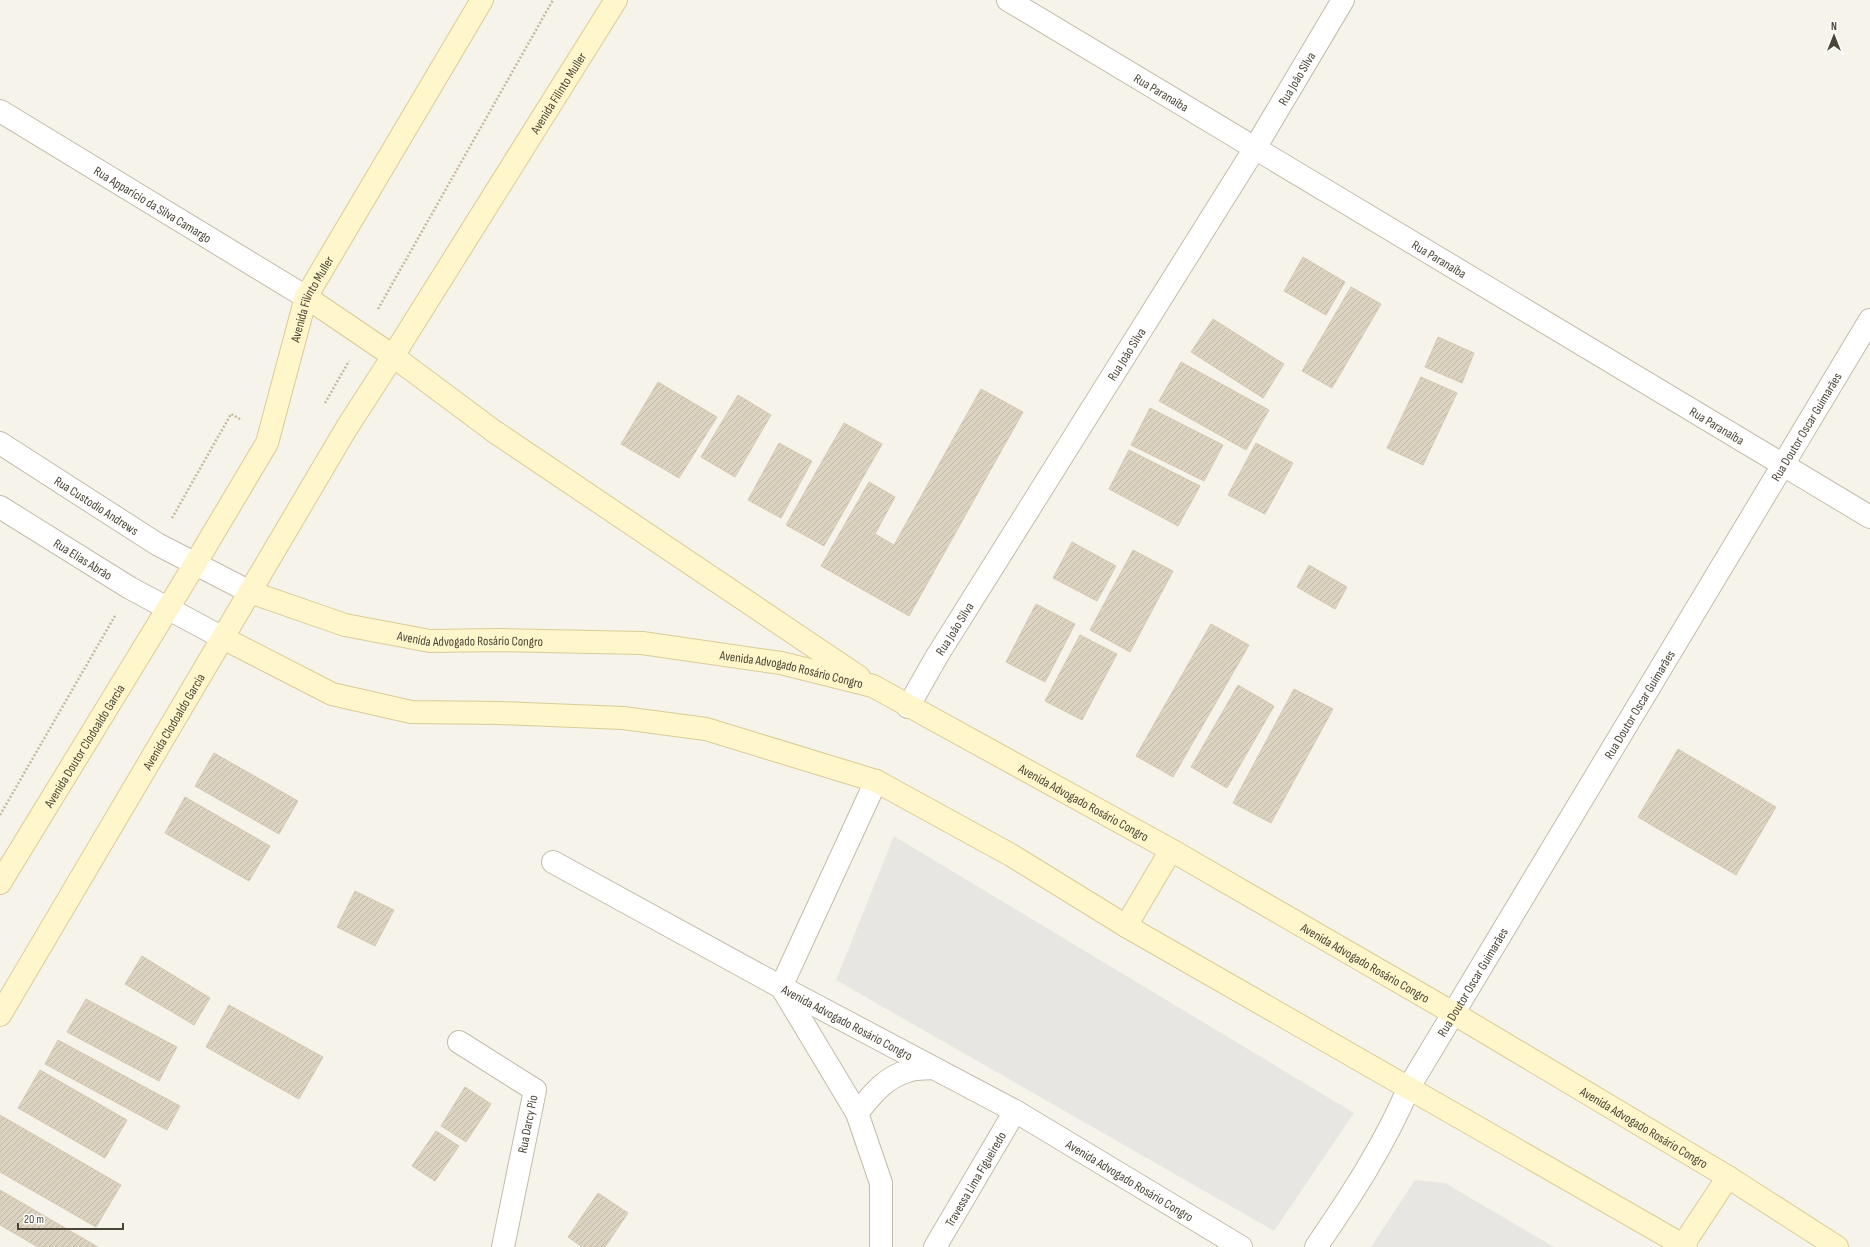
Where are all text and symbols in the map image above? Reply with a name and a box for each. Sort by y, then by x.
north arrow [1814,16,1854,56]
text: N [1831,20,1837,33]
street label: Avenida Filinto Muller [527,49,590,138]
street label: Rua João Silva [1275,49,1319,108]
street label: Rua Paranaíba [1131,70,1191,115]
street label: Rua Apparício da Silva Camargo [91,163,214,247]
street label: Rua Paranaíba [1409,237,1469,282]
street label: Avenida Filinto Muller [287,253,338,345]
street label: Rua João Silva [1104,325,1149,384]
street label: Rua Doutor Oscar Guimarães [1768,369,1846,484]
street label: Rua Paranaíba [1686,404,1747,449]
street label: Rua Custodio Andrews [51,473,142,539]
street label: Rua Elias Abrão [50,535,115,584]
street label: Rua João Silva [932,600,978,659]
street label: Avenida Advogado Rosário Congro [395,628,543,650]
street label: Avenida Advogado Rosário Congro [718,647,865,692]
street label: Rua Doutor Oscar Guimarães [1601,647,1679,762]
street label: Avenida Clodoaldo Garcia [139,671,209,774]
street label: Avenida Doutor Clodoaldo Garcia [41,682,129,811]
street label: Avenida Advogado Rosário Congro [1015,760,1151,845]
street label: Avenida Advogado Rosário Congro [1297,919,1432,1007]
street label: Rua Doutor Oscar Guimarães [1434,925,1512,1040]
street label: Avenida Advogado Rosário Congro [778,981,915,1064]
street label: Avenida Advogado Rosário Congro [1576,1083,1711,1172]
street label: Rua Darcy Pio [515,1094,541,1155]
street label: Travessa Lima Figueiredo [942,1129,1010,1230]
street label: Avenida Advogado Rosário Congro [1062,1136,1196,1226]
scale bar [18,1205,123,1231]
text: 20 m [24,1212,44,1227]

